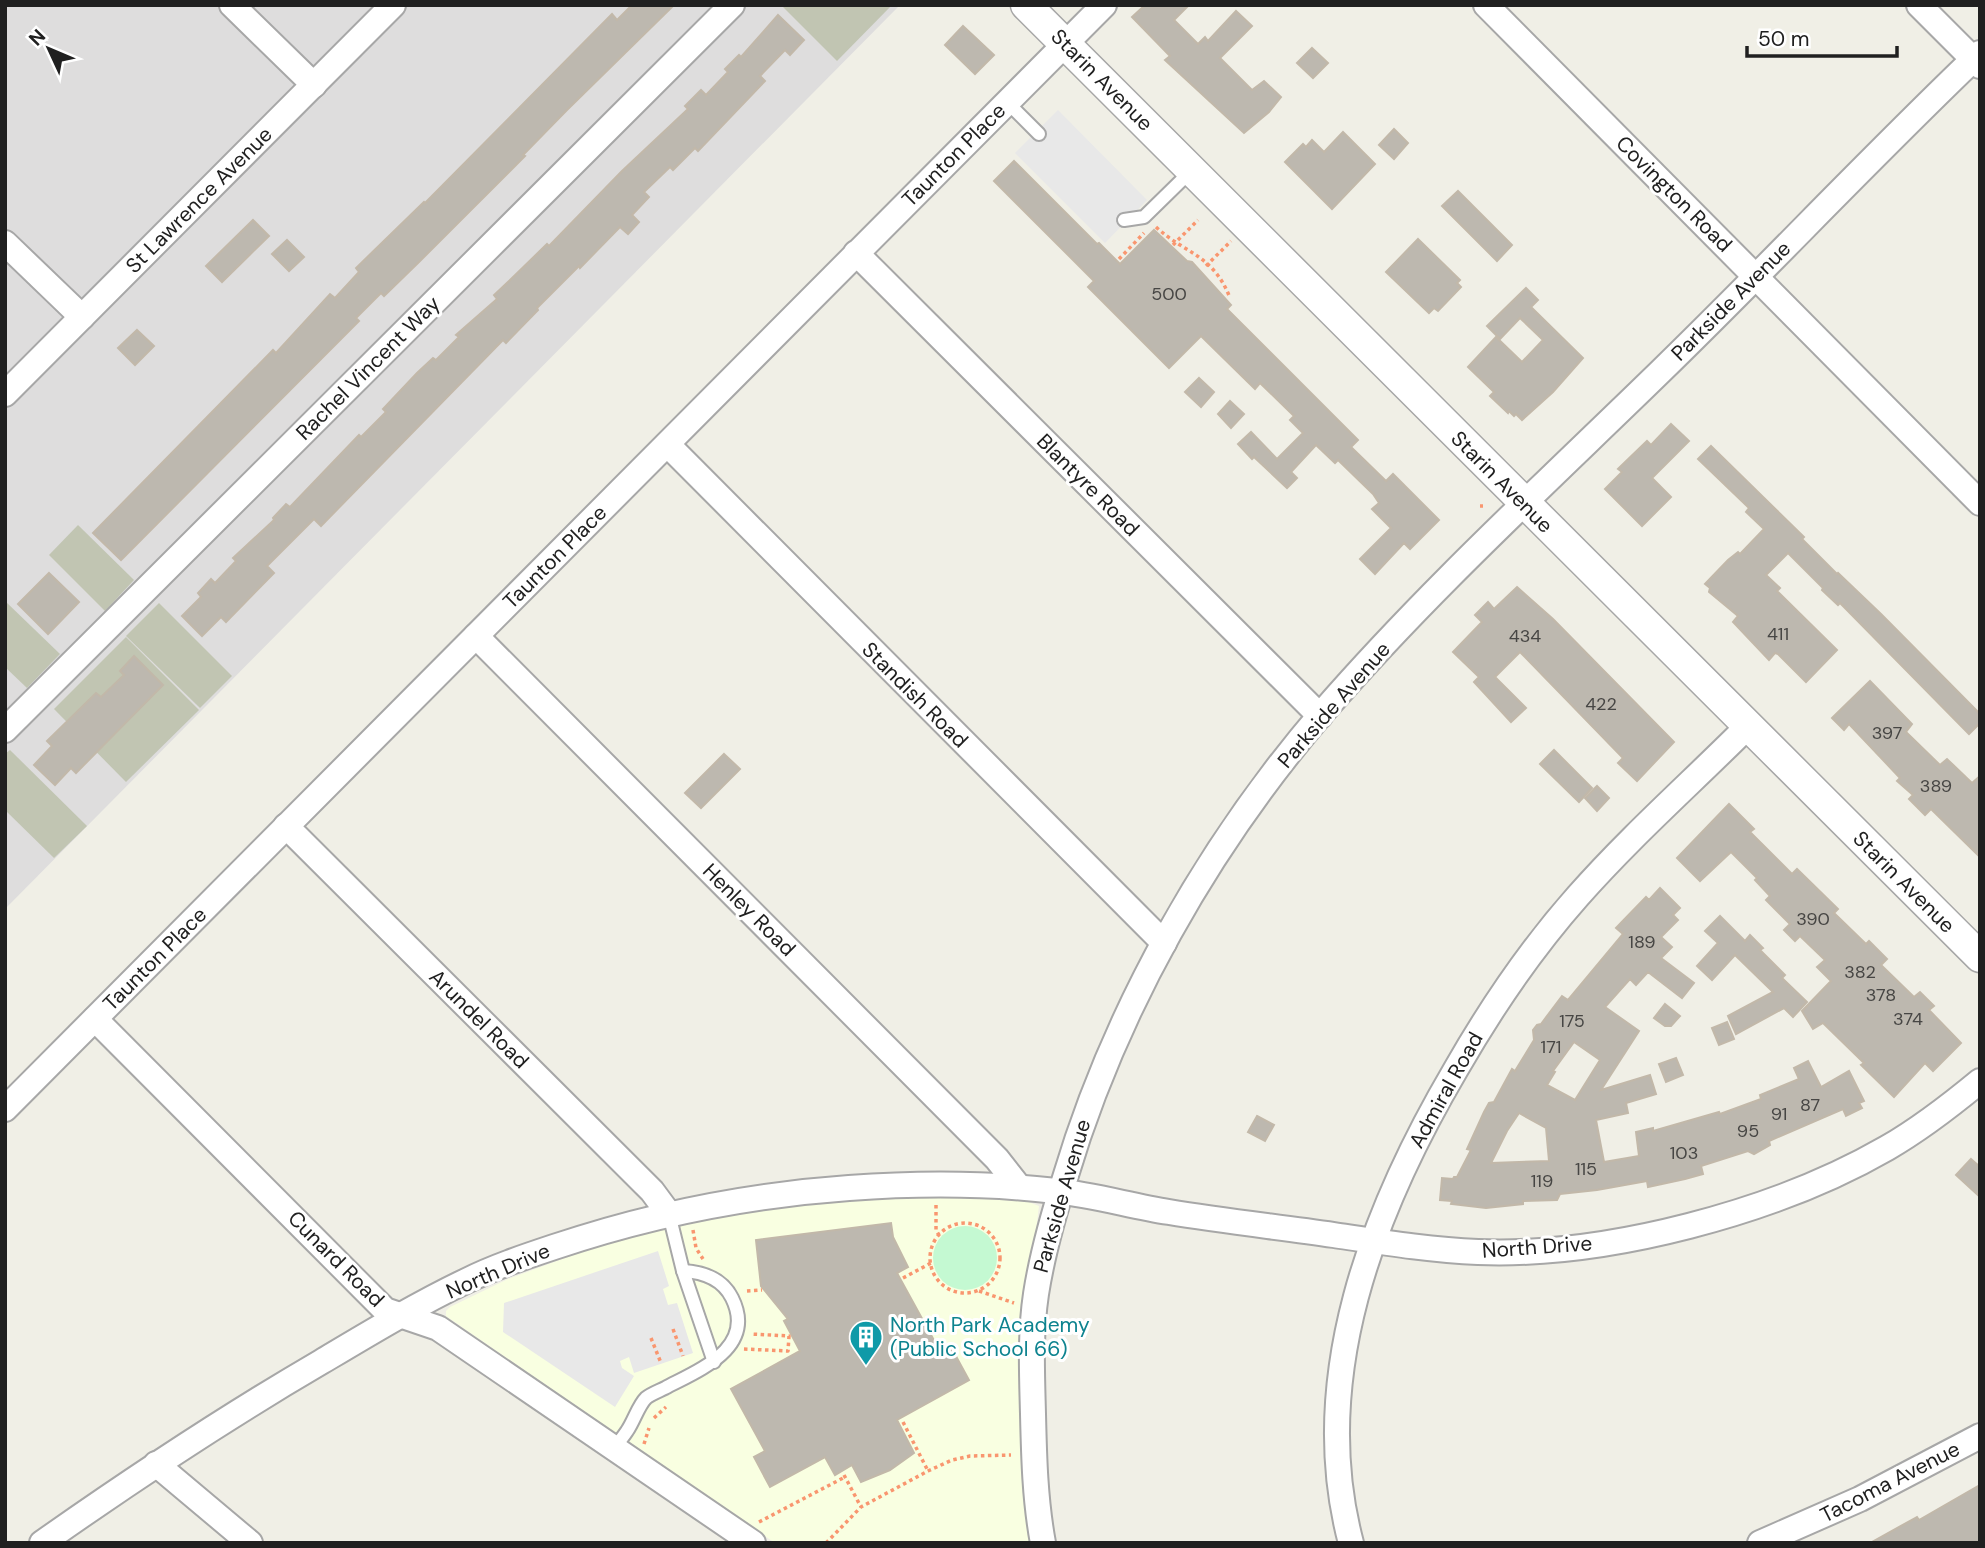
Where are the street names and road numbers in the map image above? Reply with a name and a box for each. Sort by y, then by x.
street label: Starin Avenue [1045,23,1159,137]
street label: Taunton Place [896,97,1012,213]
street label: St Lawrence Avenue [120,121,278,279]
street label: Covington Road [1610,130,1738,258]
street label: Parkside Avenue [1665,235,1797,367]
street label: Rachel Vincent Way [290,290,446,446]
street label: Starin Avenue [1445,425,1559,539]
street label: Blantyre Road [1031,428,1145,542]
street label: Taunton Place [497,499,613,615]
street label: Standish Road [856,636,974,754]
street label: Parkside Avenue [1271,636,1397,774]
street label: Starin Avenue [1847,825,1961,939]
street label: Henley Road [696,857,802,963]
street label: Taunton Place [97,901,213,1017]
street label: Arundel Road [423,963,535,1075]
street label: Admiral Road [1403,1027,1489,1153]
street label: Parkside Avenue [1027,1116,1097,1276]
street label: Cunard Road [282,1205,390,1313]
street label: North Drive [1481,1229,1593,1265]
street label: North Drive [442,1237,554,1305]
street label: Tacoma Avenue [1815,1435,1965,1529]

